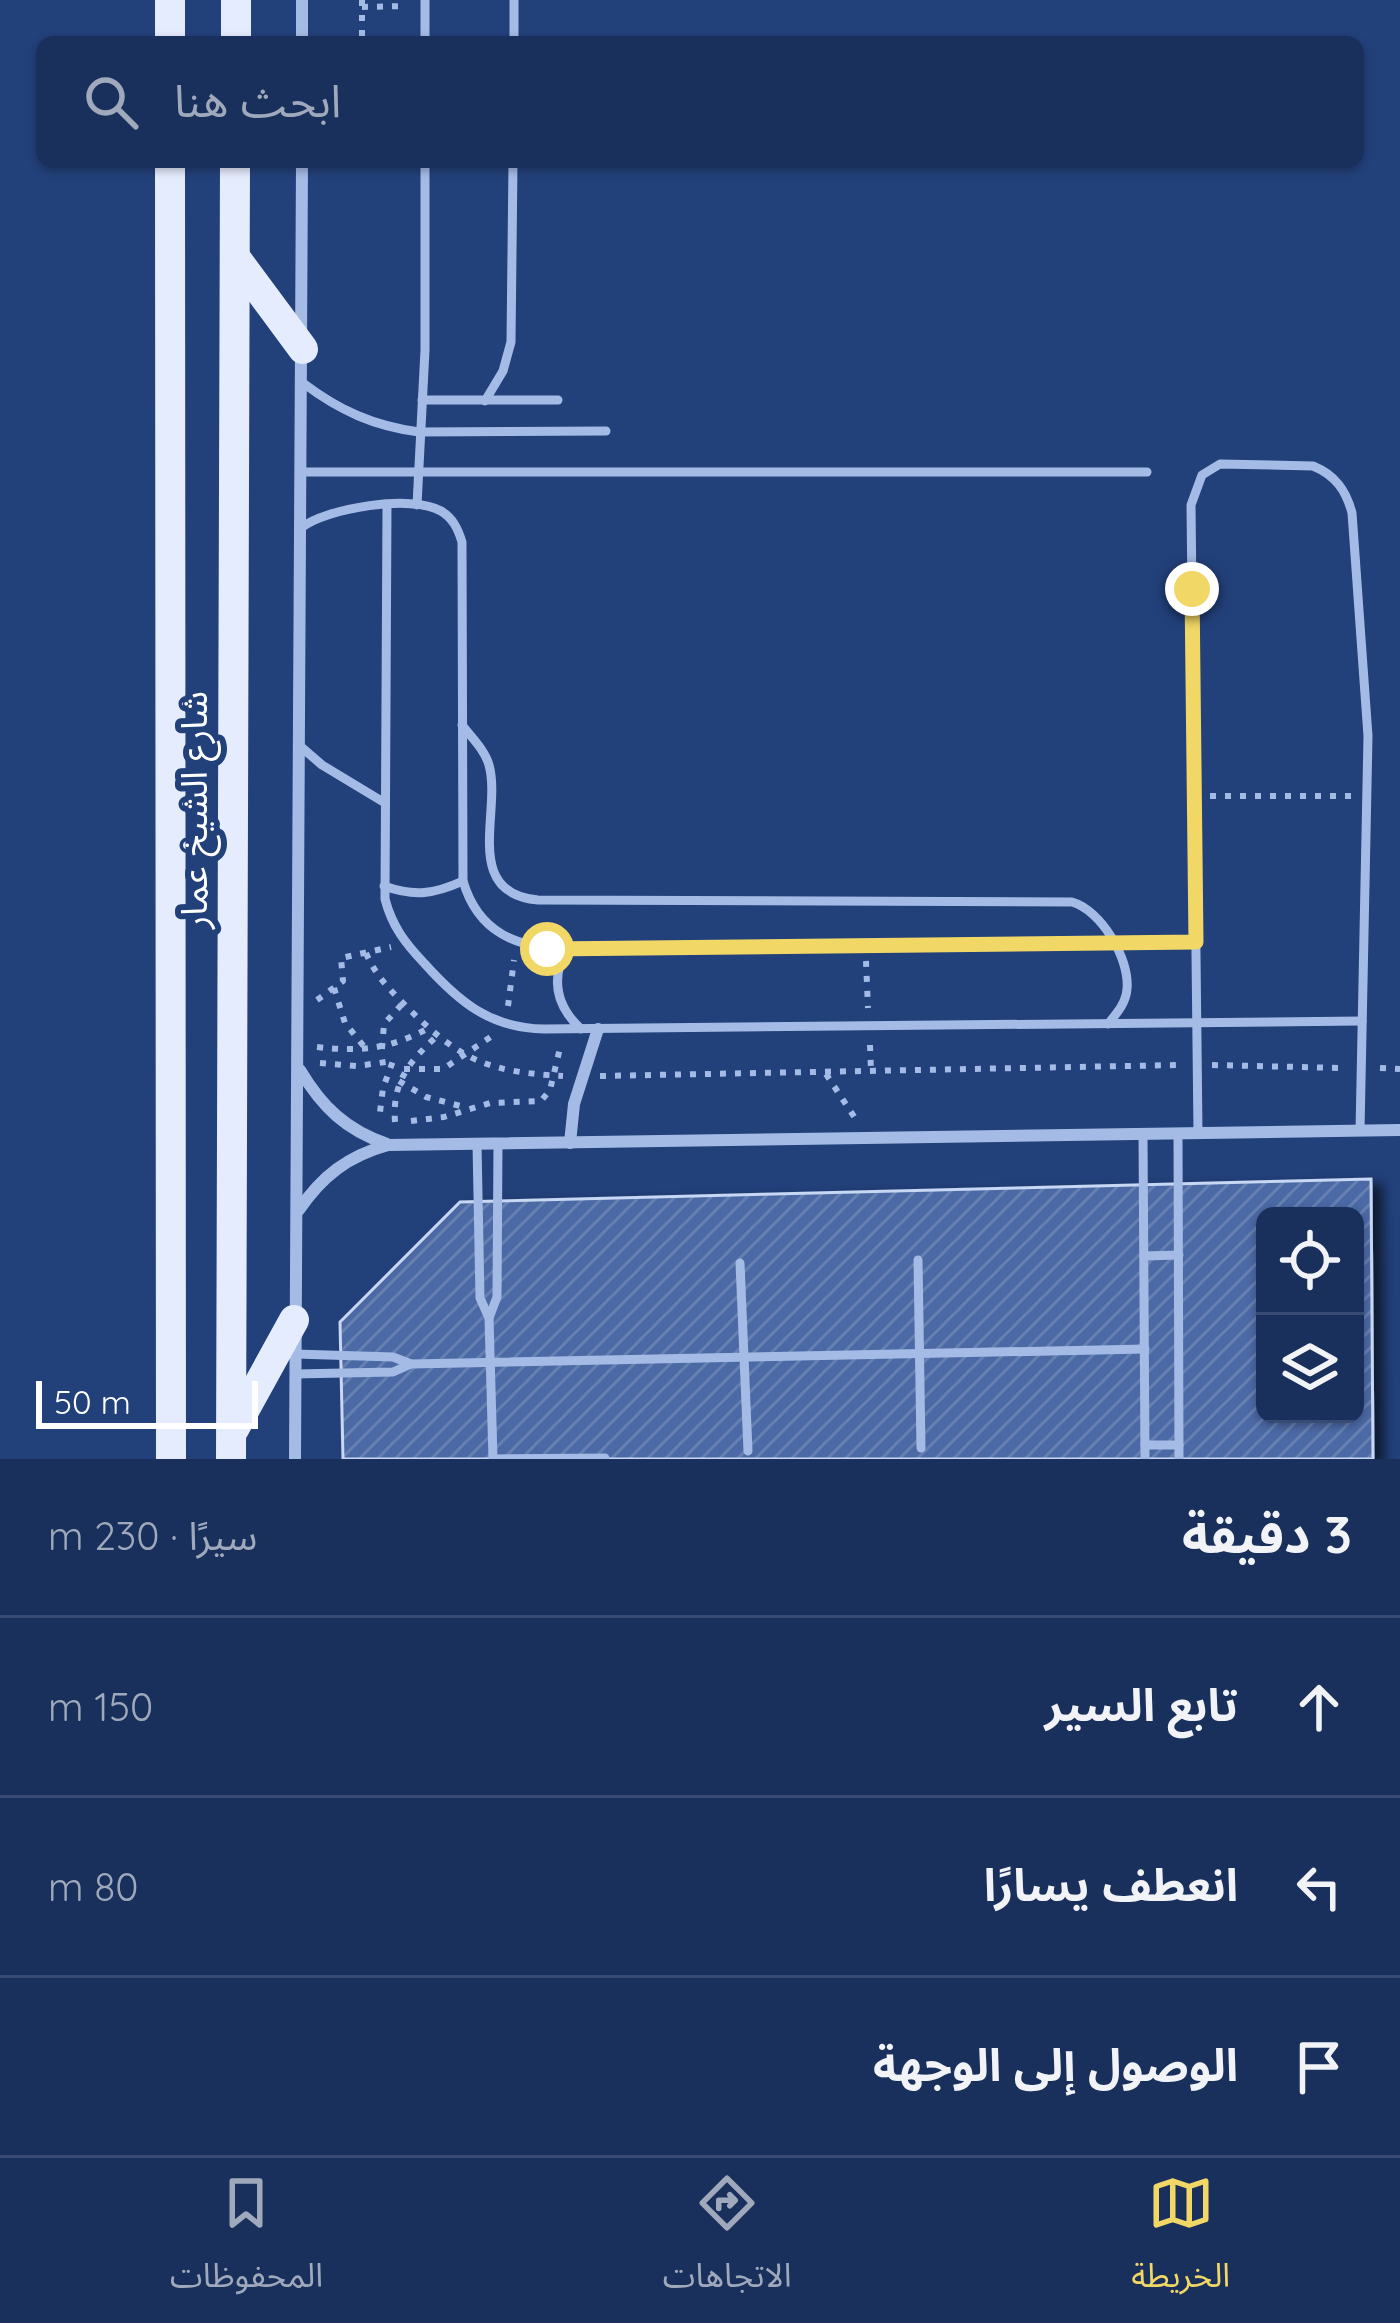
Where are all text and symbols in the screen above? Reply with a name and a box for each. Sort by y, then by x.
search box [36,36,1364,168]
icon: search [78,69,144,135]
text: ابحث هنا [174,72,341,128]
route end [1165,562,1219,616]
street label: شارع الشيخ عمار [171,691,221,930]
route start [520,922,574,976]
map controls [1256,1207,1364,1423]
button: locate [1256,1207,1364,1315]
button: layers [1256,1315,1364,1423]
scale bar [36,1375,258,1428]
text: 50 m [54,1381,131,1422]
text: 3 دقيقة [1182,1502,1352,1566]
text: سيرًا · 230 m [48,1511,257,1560]
icon: ahead [1286,1674,1352,1740]
text: تابع السير [1045,1676,1238,1732]
text: 150 m [48,1682,153,1731]
icon: left [1286,1854,1352,1920]
text: انعطف يسارًا [984,1856,1238,1912]
text: 80 m [48,1862,139,1911]
icon: arrive [1286,2034,1352,2100]
text: الوصول إلى الوجهة [873,2036,1238,2092]
tab: المحفوظات [170,2170,323,2311]
tab: الاتجاهات [663,2170,792,2311]
tab: الخريطة [1131,2170,1230,2311]

